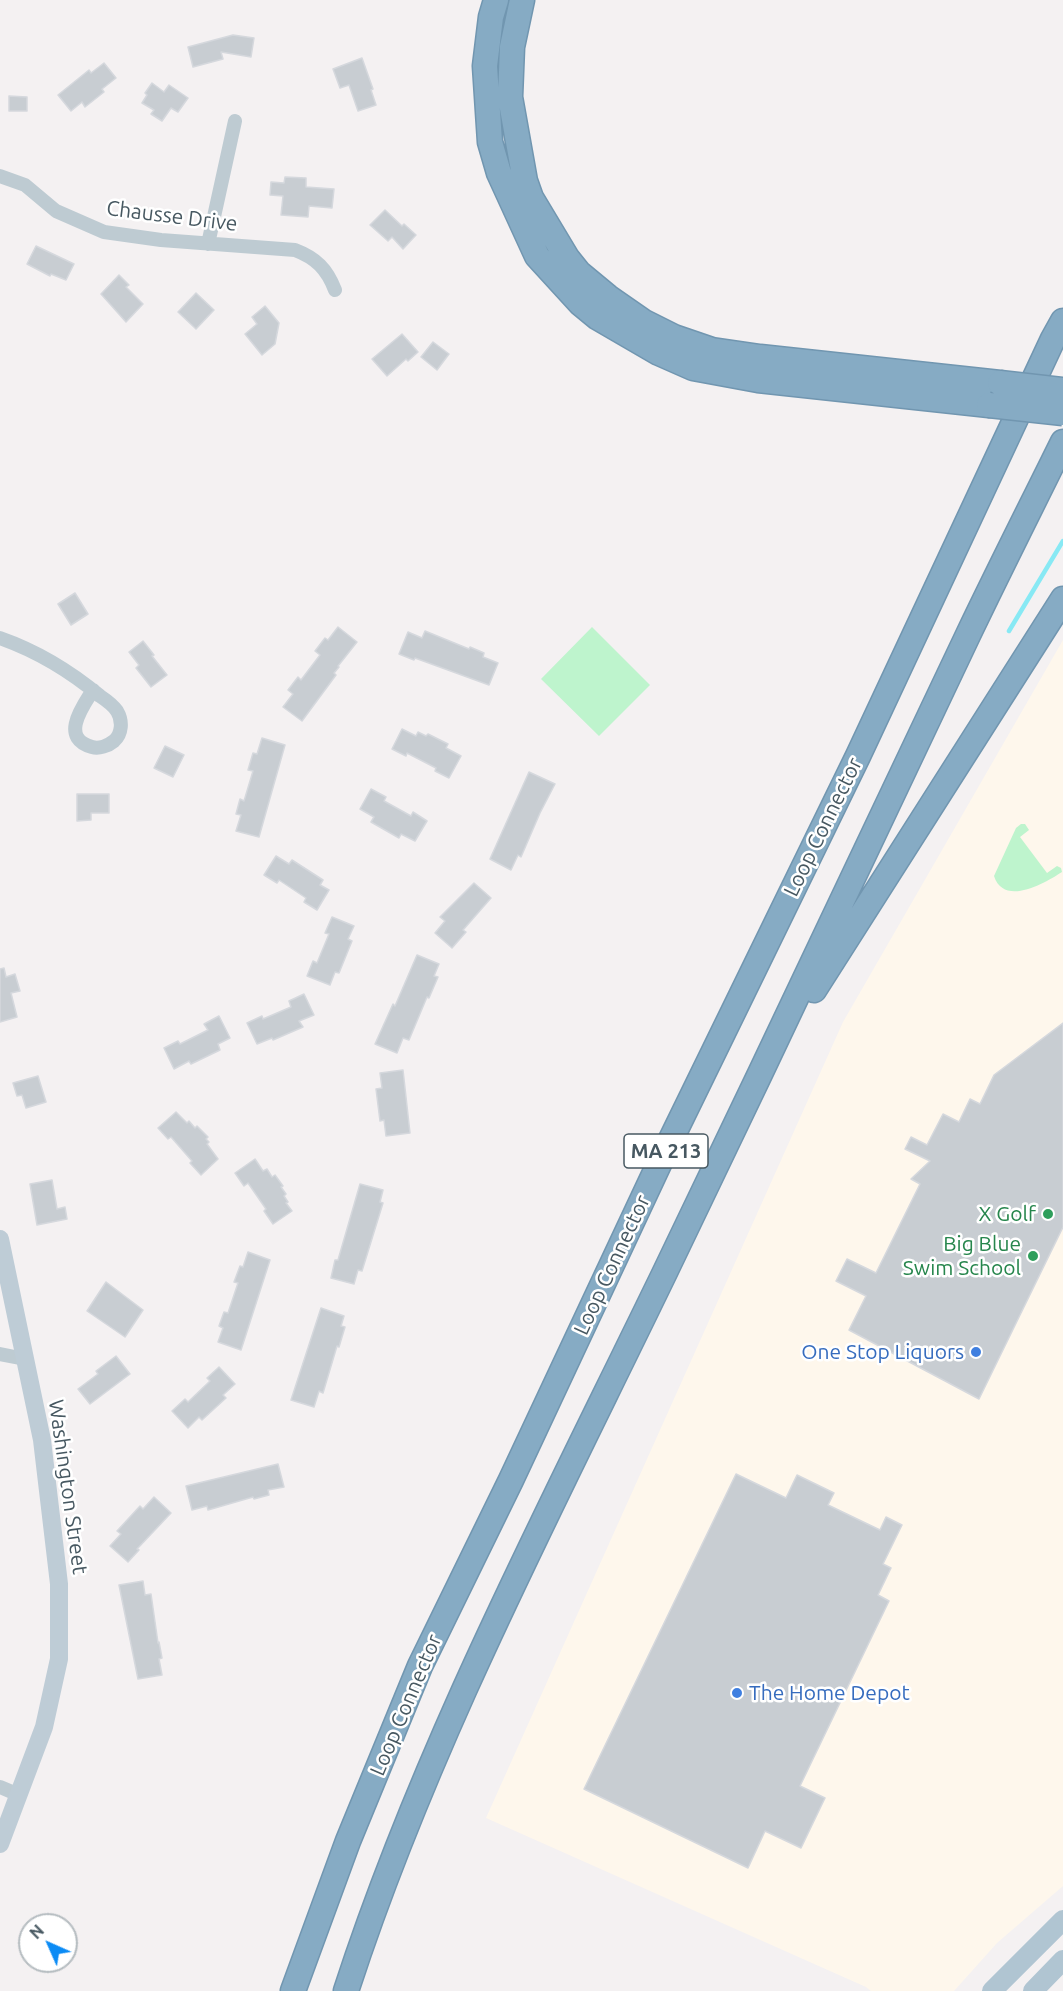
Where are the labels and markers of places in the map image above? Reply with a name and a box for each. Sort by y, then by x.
place label: X Golf [979,1201,1036,1227]
marker: X Golf [1041,1207,1055,1221]
place label: Big Blue Swim School [903,1231,1021,1281]
marker: Big Blue Swim School [1026,1249,1040,1263]
place label: One Stop Liquors [801,1339,964,1365]
marker: One Stop Liquors [969,1345,983,1359]
place label: The Home Depot [749,1680,910,1706]
marker: The Home Depot [730,1686,744,1700]

